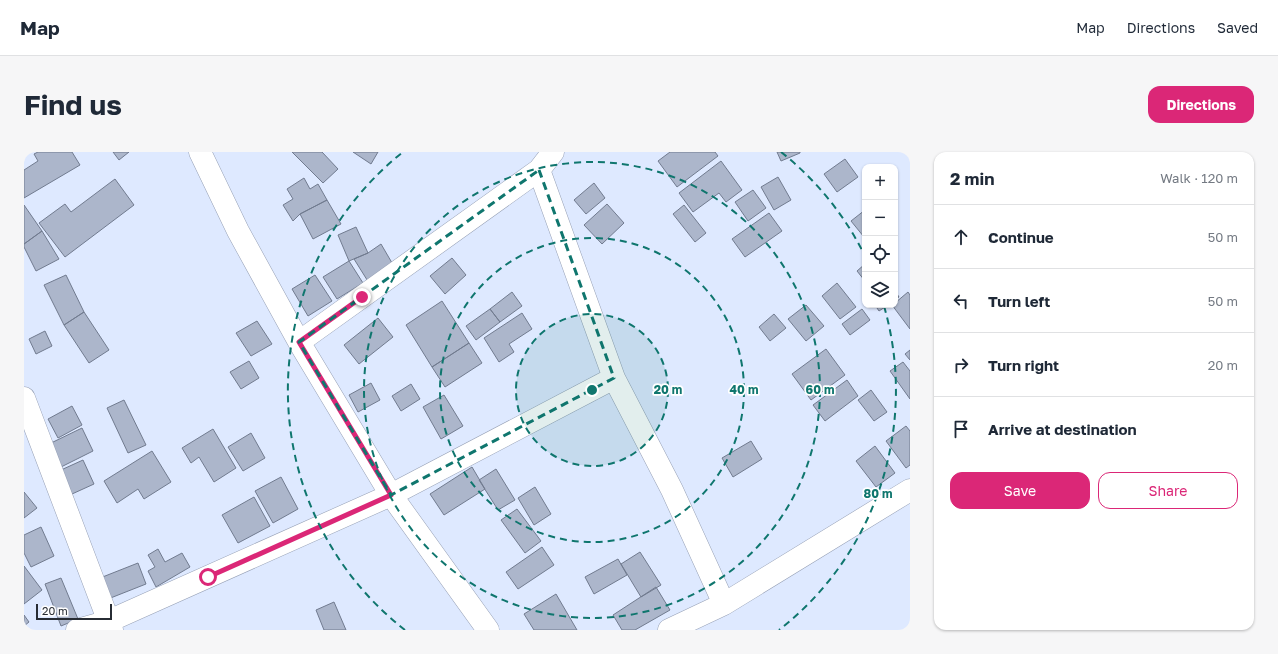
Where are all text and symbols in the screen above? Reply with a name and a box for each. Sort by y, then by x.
text: Map [20,16,60,39]
text: Map [1076,19,1105,36]
text: Directions [1127,19,1195,36]
text: Saved [1217,19,1258,36]
button: Directions [1148,86,1254,123]
text: Find us [24,88,122,121]
map controls [862,164,898,308]
button: + [862,164,898,200]
text: 2 min [950,168,994,189]
text: Walk · 120 m [1160,170,1238,186]
button: − [862,200,898,236]
icon: ahead [950,226,972,248]
text: Continue [988,228,1054,246]
text: 50 m [1208,229,1238,245]
button: locate [862,236,898,272]
button: layers [862,272,898,308]
route end [353,288,371,306]
icon: left [950,290,972,312]
text: Turn left [988,292,1050,310]
text: 50 m [1208,293,1238,309]
icon: right [950,354,972,376]
text: Turn right [988,356,1059,374]
text: 20 m [1208,357,1238,373]
text: 20 m [654,382,682,397]
text: 40 m [730,382,758,397]
text: 60 m [806,382,834,397]
centre of rings [585,383,599,397]
icon: arrive [950,418,972,440]
text: Arrive at destination [988,420,1137,438]
button: Save [950,472,1090,509]
button: Share [1098,472,1238,509]
text: 80 m [864,486,892,501]
route start [199,568,217,586]
scale bar [36,602,112,621]
text: 20 m [42,604,68,617]

